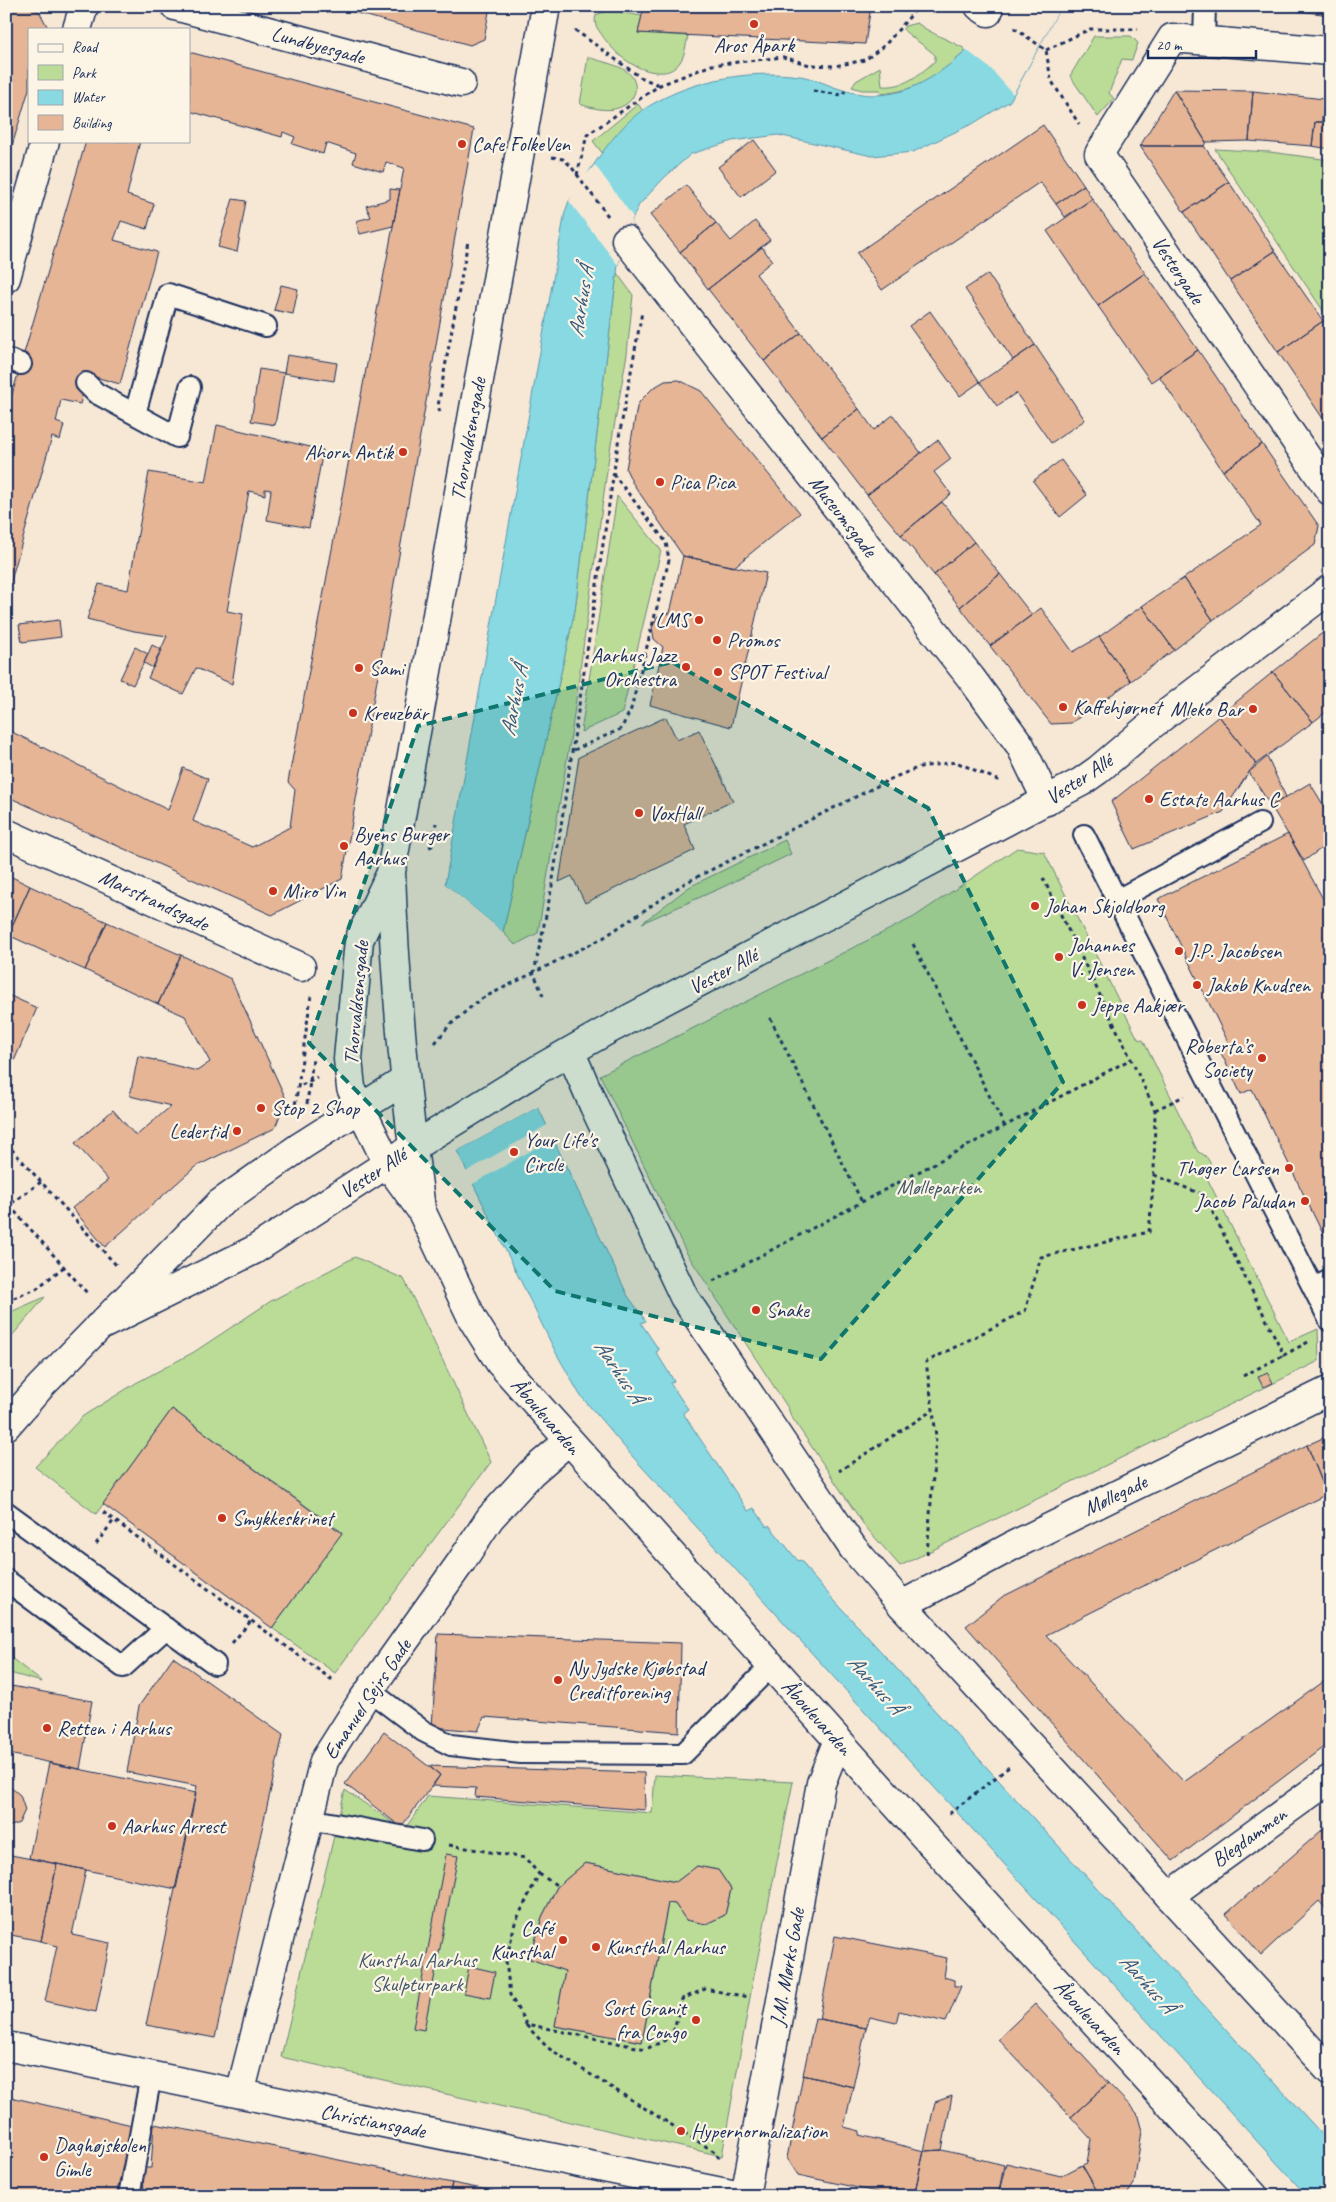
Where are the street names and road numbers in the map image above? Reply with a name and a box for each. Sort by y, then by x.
street label: Lundbyesgade [269,20,369,70]
street label: Vestergade [1146,231,1211,311]
street label: Thorvaldsensgade [444,374,492,502]
street label: Museumsgade [803,470,884,563]
street label: Vester Allé [1041,746,1120,810]
street label: Marstrandsgade [95,863,215,938]
street label: Thorvaldsensgade [338,939,374,1066]
street label: Vester Allé [684,941,765,1000]
street label: Vester Allé [335,1140,414,1204]
street label: Åboulevarden [506,1372,587,1461]
street label: Møllegade [1079,1468,1152,1521]
street label: Emanuel Sejrs Gade [317,1633,417,1764]
street label: Åboulevarden [776,1674,859,1762]
street label: Blegdammen [1206,1800,1293,1873]
street label: J.M. Mørks Gade [764,1905,810,2029]
street label: Åboulevarden [1049,1974,1132,2061]
street label: Christiansgade [318,2098,429,2144]

